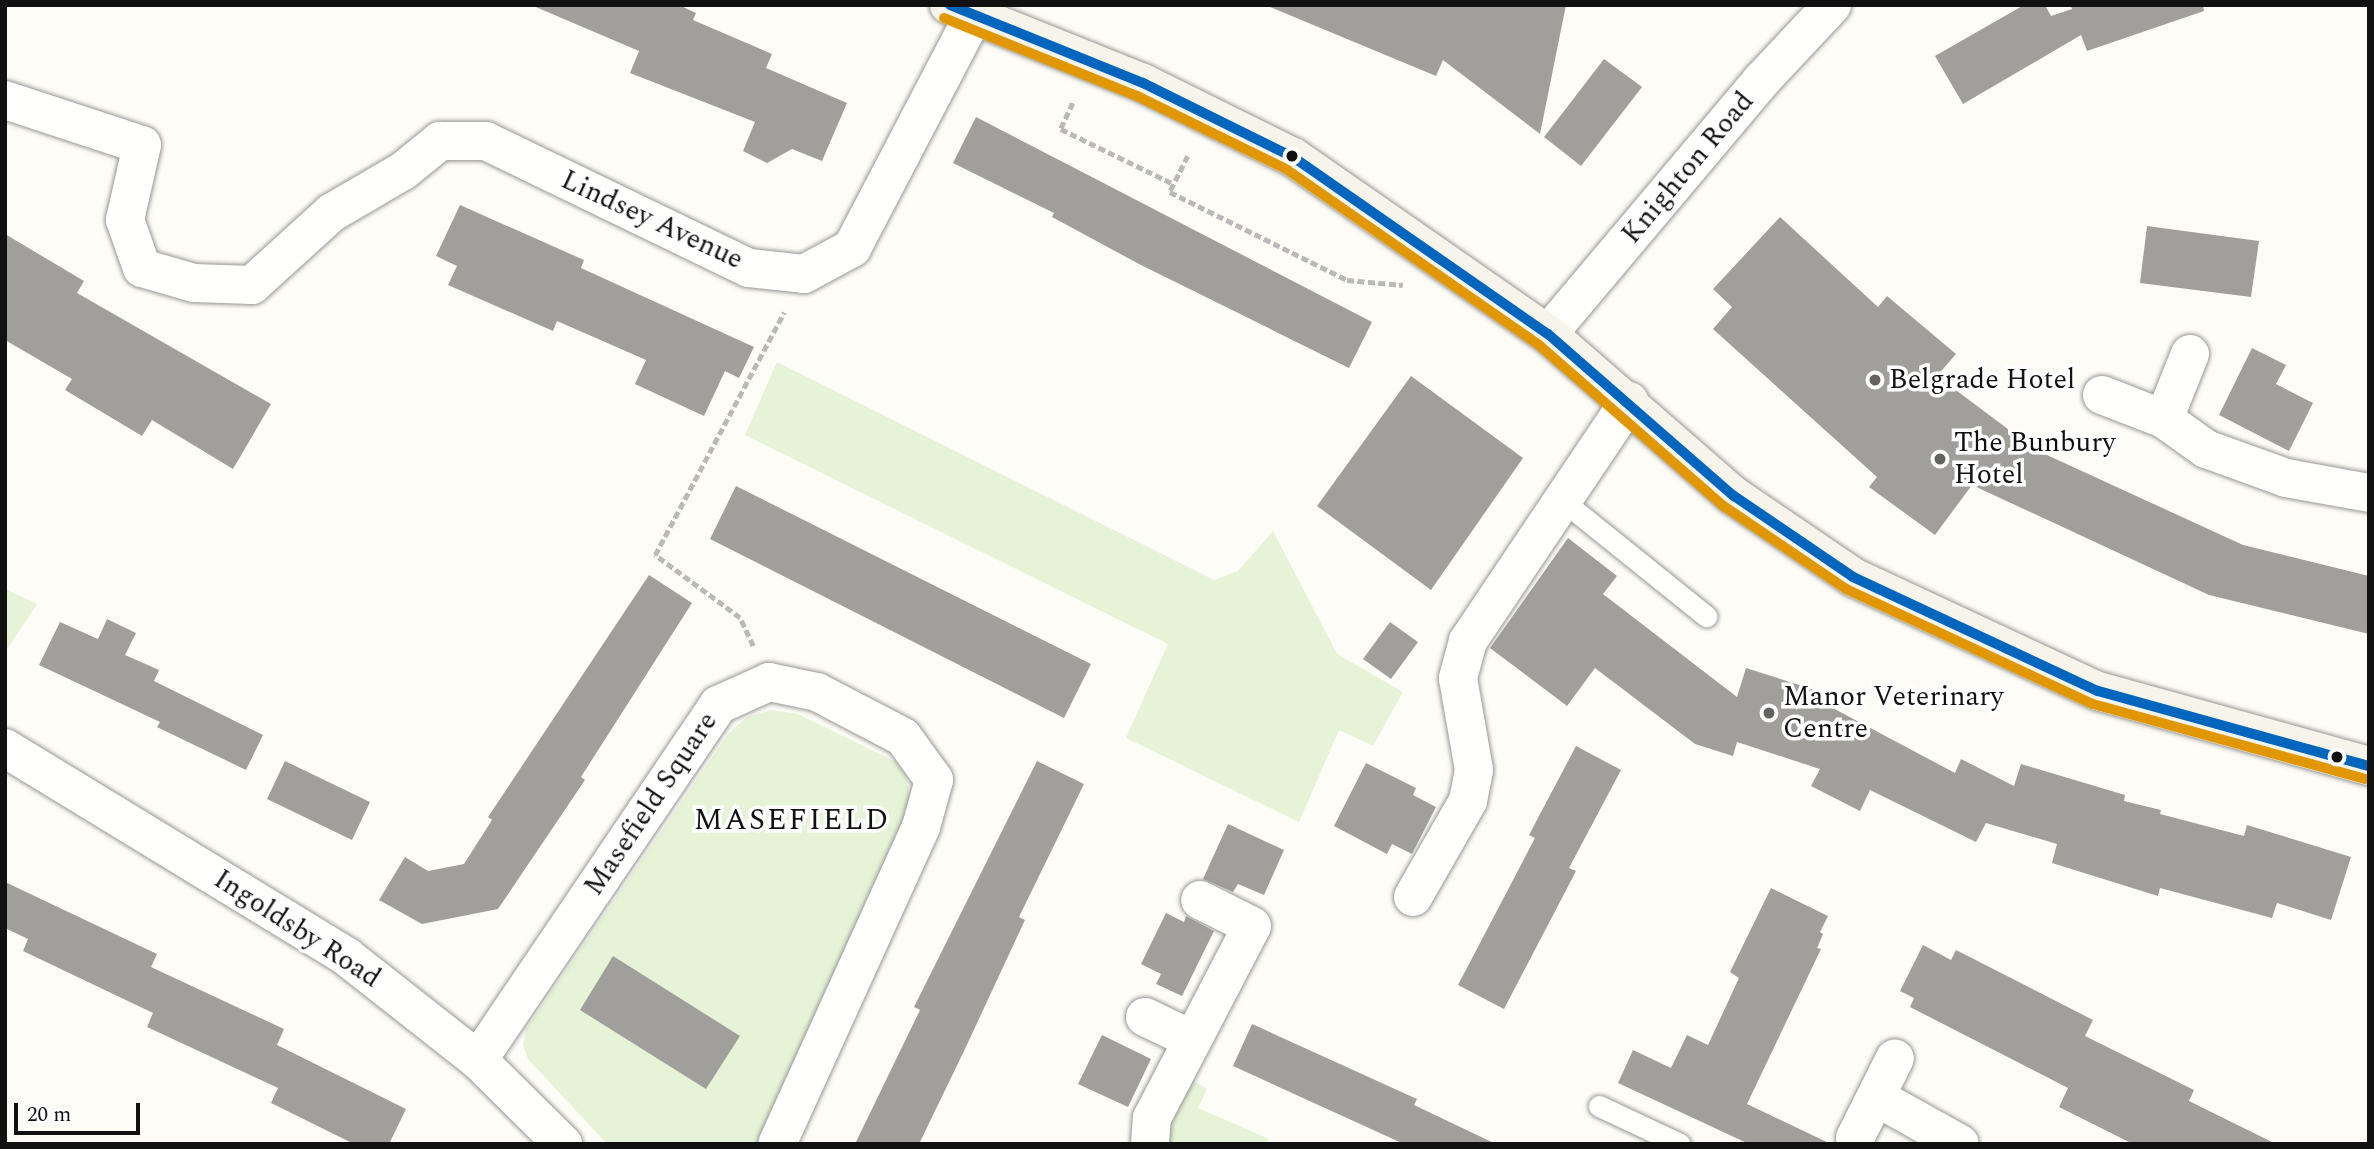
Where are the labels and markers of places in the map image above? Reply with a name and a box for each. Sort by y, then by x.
unlabelled marker [1285,149,1299,163]
place label: Belgrade Hotel [1889,363,2075,397]
marker: Belgrade Hotel [1867,372,1883,388]
place label: The Bunbury Hotel [1954,426,2116,492]
marker: The Bunbury Hotel [1932,451,1948,467]
place label: Manor Veterinary Centre [1783,680,2004,746]
marker: Manor Veterinary Centre [1761,705,1777,721]
unlabelled marker [2330,750,2344,764]

